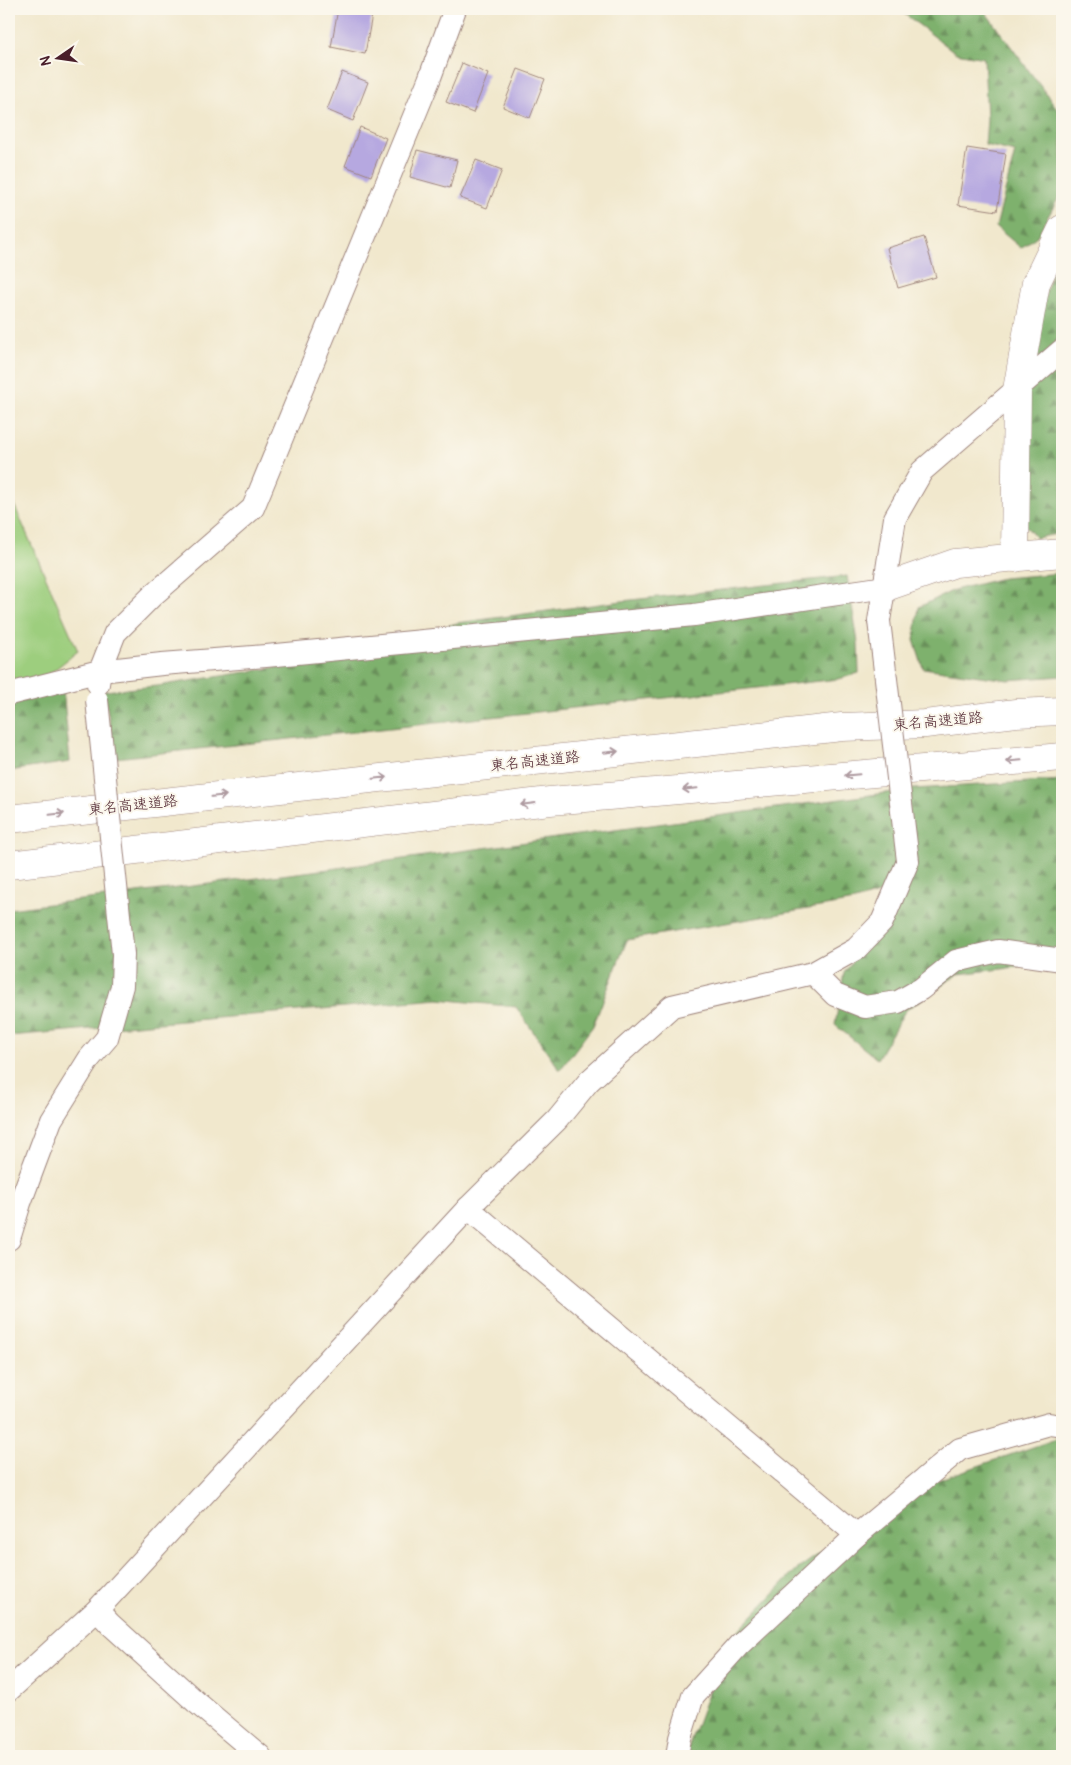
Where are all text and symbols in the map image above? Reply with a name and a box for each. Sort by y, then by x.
north arrow [32,32,82,82]
text: N [36,54,55,67]
street label: 東名高速道路 [892,708,984,735]
street label: 東名高速道路 [489,747,581,776]
one-way arrow [603,747,619,757]
one-way arrow [1006,756,1022,766]
one-way arrow [844,770,860,780]
one-way arrow [372,773,388,783]
one-way arrow [682,784,698,794]
street label: 東名高速道路 [87,791,179,820]
one-way arrow [210,791,226,801]
one-way arrow [520,799,536,809]
one-way arrow [49,809,65,819]

